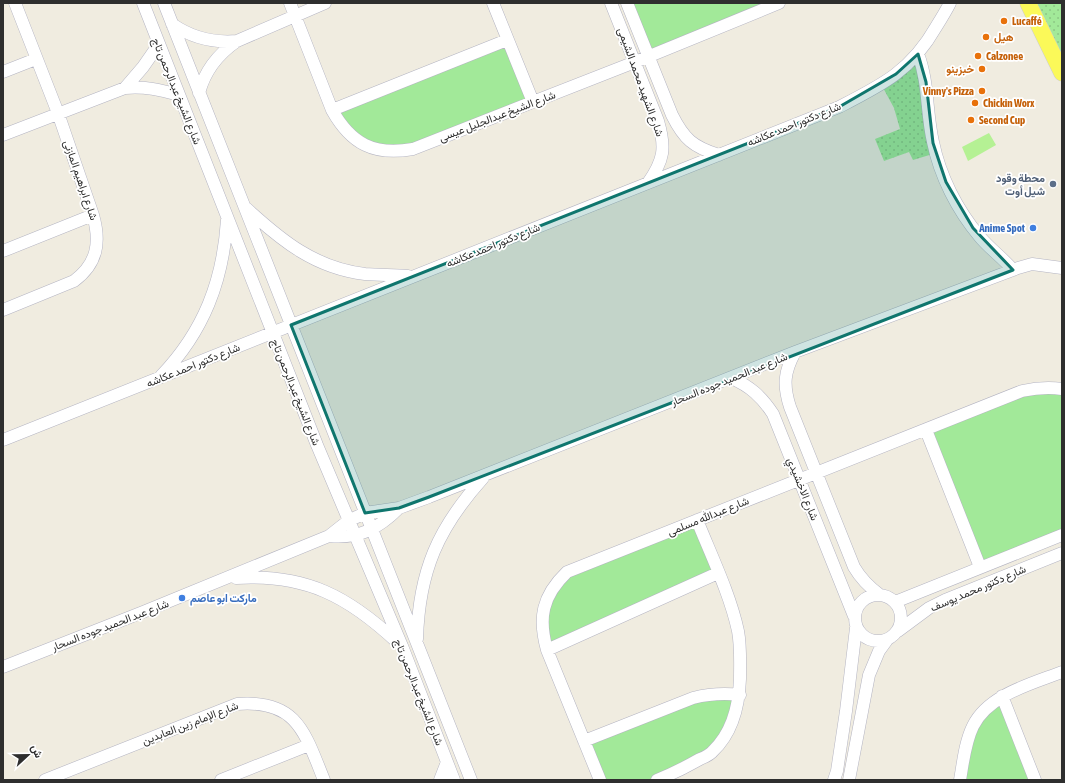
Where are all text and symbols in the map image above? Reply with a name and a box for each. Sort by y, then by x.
place label: Lucaffé [1012,15,1042,27]
marker: Lucaffé [999,16,1009,26]
street label: شارع الشهيد محمد الشيمى [614,26,666,139]
place label: هيل [994,31,1014,44]
marker: هيل [981,32,991,42]
street label: شارع الشيخ عبدالرحمن تاج [148,36,204,147]
place label: Calzonee [986,50,1023,62]
marker: Calzonee [973,51,983,61]
place label: خبزينو [946,63,975,76]
marker: خبزينو [977,64,987,74]
place label: Vinny's Pizza [922,85,974,97]
marker: Vinny's Pizza [977,86,987,96]
street label: شارع الشيخ عبدالجليل عيسى [437,88,558,146]
place label: Chickin Worx [983,97,1035,109]
marker: Chickin Worx [970,98,980,108]
street label: شارع دكتور احمد عكاشه [745,100,844,150]
place label: Second Cup [979,114,1025,126]
marker: Second Cup [966,115,976,125]
street label: شارع ابراهيم المازنى [60,138,100,223]
place label: محطة وقود شيل أوت [996,172,1045,198]
marker: محطة وقود شيل أوت [1048,179,1058,189]
street label: شارع دكتور احمد عكاشه [444,221,543,271]
place label: Anime Spot [978,222,1026,234]
marker: Anime Spot [1028,223,1038,233]
street label: شارع الشيخ عبدالرحمن تاج [267,337,323,448]
street label: شارع دكتور احمد عكاشه [144,341,243,391]
street label: شارع عبد الحميد جوده السحار [668,350,790,410]
street label: شارع الاخشيدي [781,456,821,524]
street label: شارع عبدالله مسلمى [666,494,751,540]
street label: شارع دكتور محمد يوسف [928,562,1029,615]
place label: ماركت ابو عاصم [190,592,257,606]
marker: ماركت ابو عاصم [177,593,187,603]
street label: شارع عبد الحميد جوده السحار [49,597,171,655]
street label: شارع الشيخ عبدالرحمن تاج [390,637,446,748]
street label: شارع الإمام زين العابدين [140,699,241,749]
north arrow [8,735,48,775]
text: ش [28,743,45,760]

